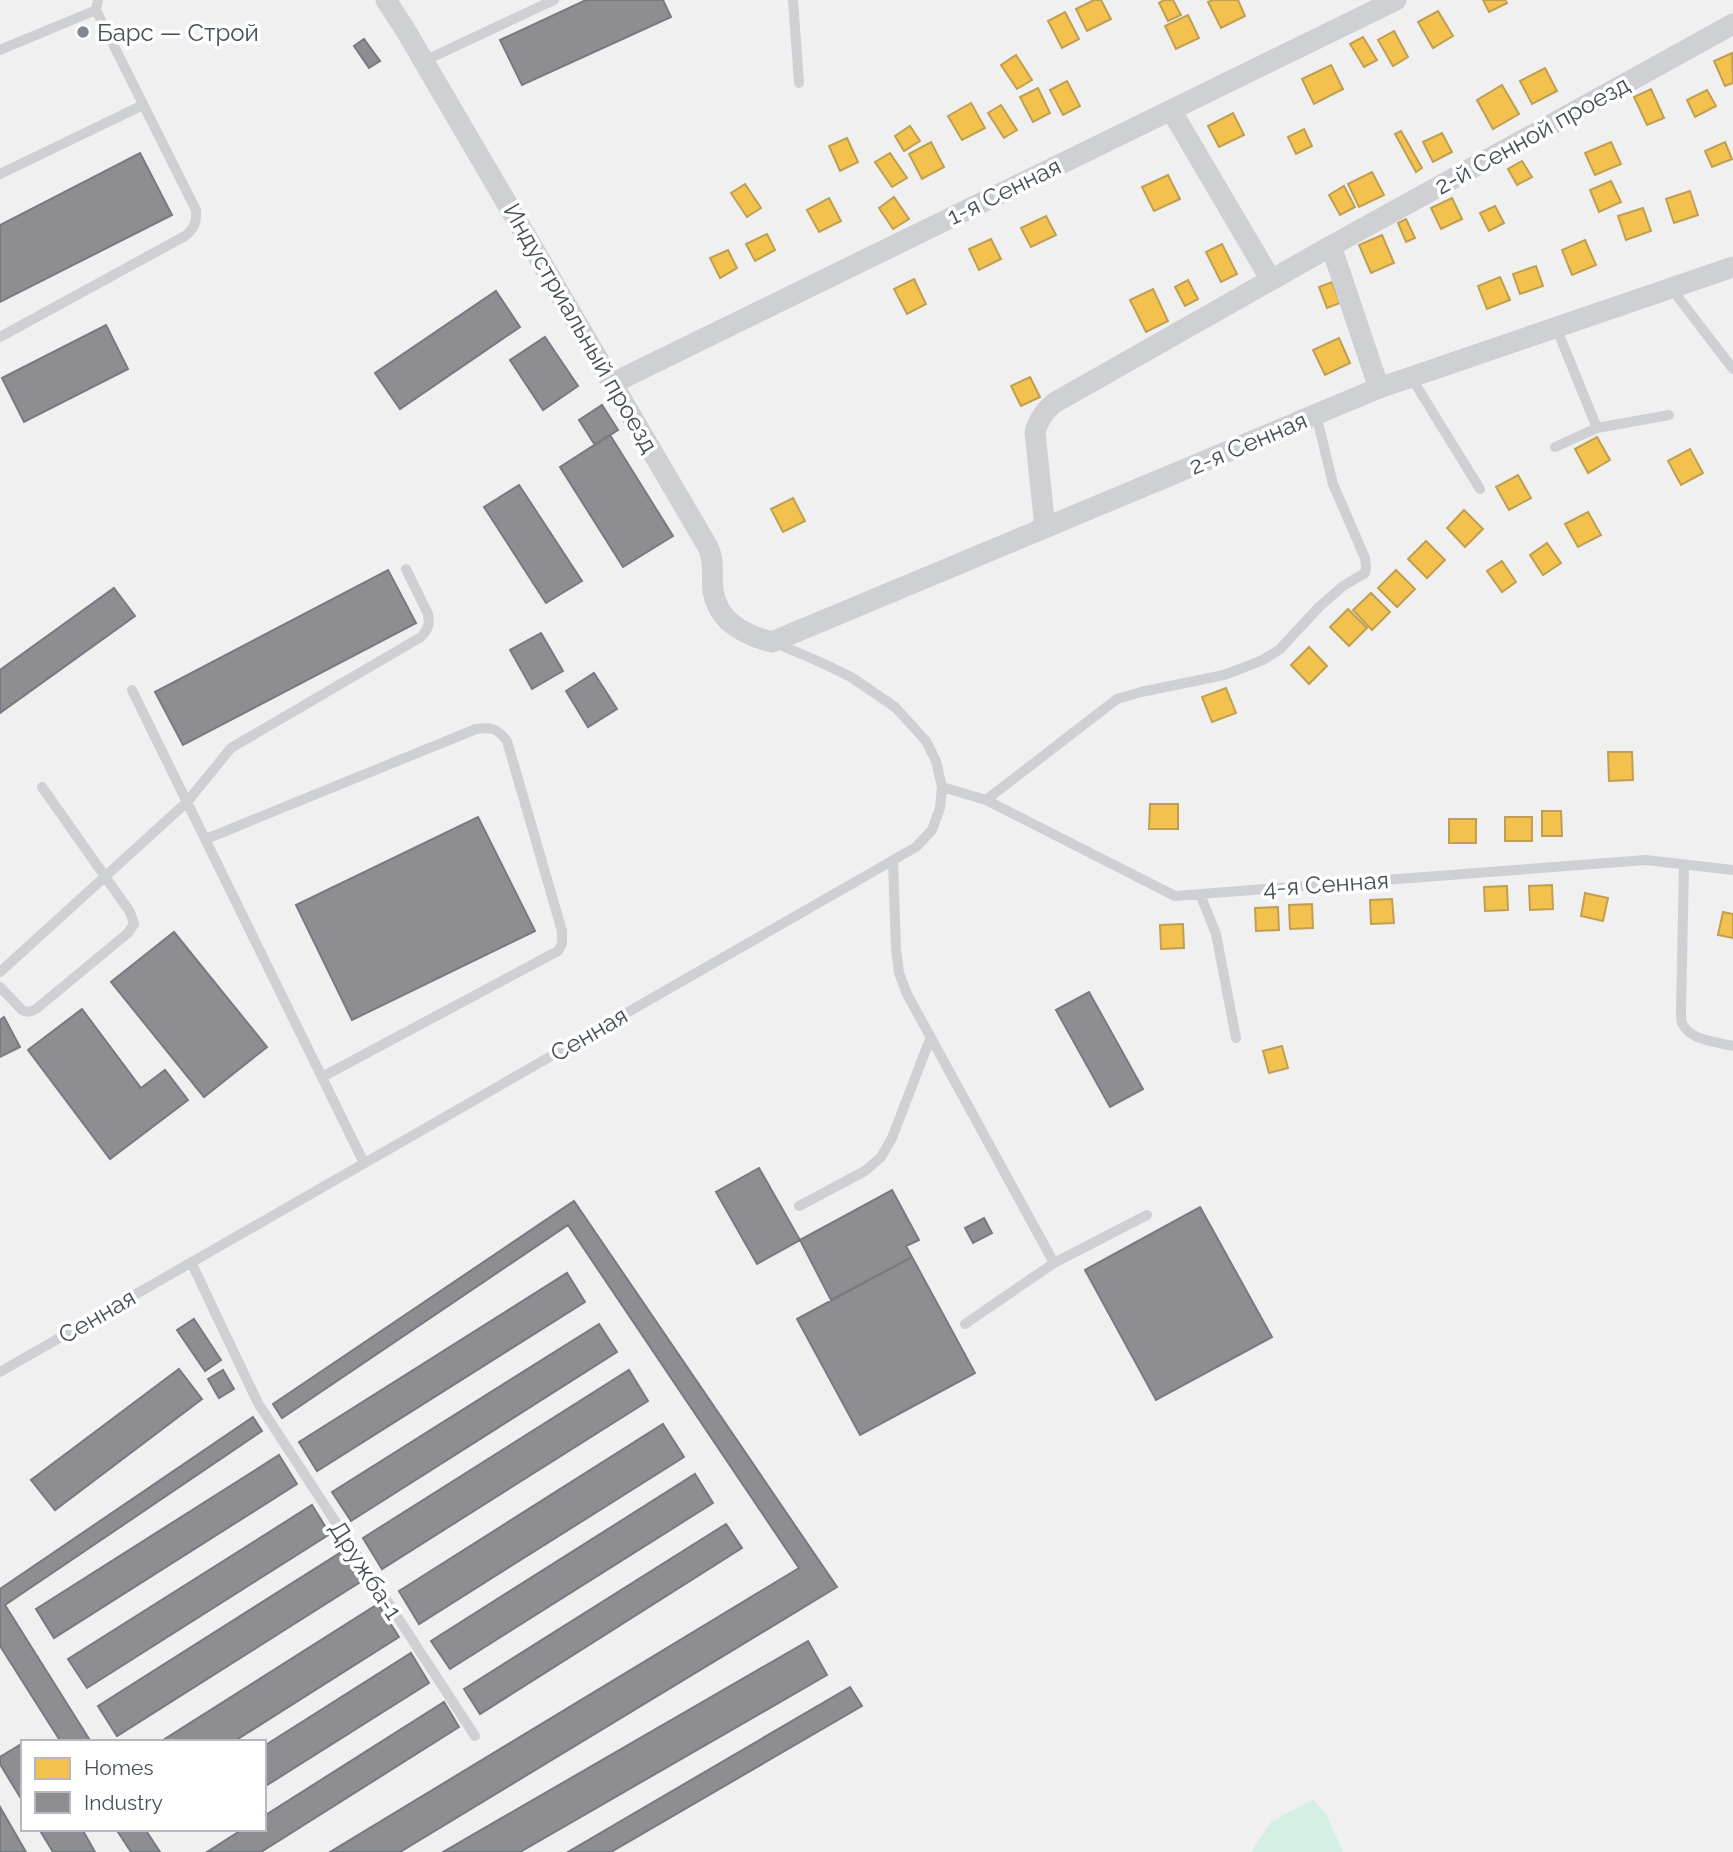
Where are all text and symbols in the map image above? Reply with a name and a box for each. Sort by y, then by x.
place label: Барс — Строй [97,18,259,47]
marker: Барс — Строй [75,24,91,40]
street label: 2-й Сенной проезд [1430,69,1634,201]
street label: 1-я Сенная [942,151,1066,231]
street label: Индустриальный проезд [498,198,664,458]
street label: 2-я Сенная [1185,405,1311,481]
street label: 4-я Сенная [1262,865,1390,903]
street label: Сенная [545,1000,633,1068]
street label: Сенная [53,1282,141,1350]
street label: Дружба-1 [323,1515,409,1625]
legend [21,1740,266,1831]
text: Homes [84,1755,154,1780]
text: Industry [84,1790,163,1815]

